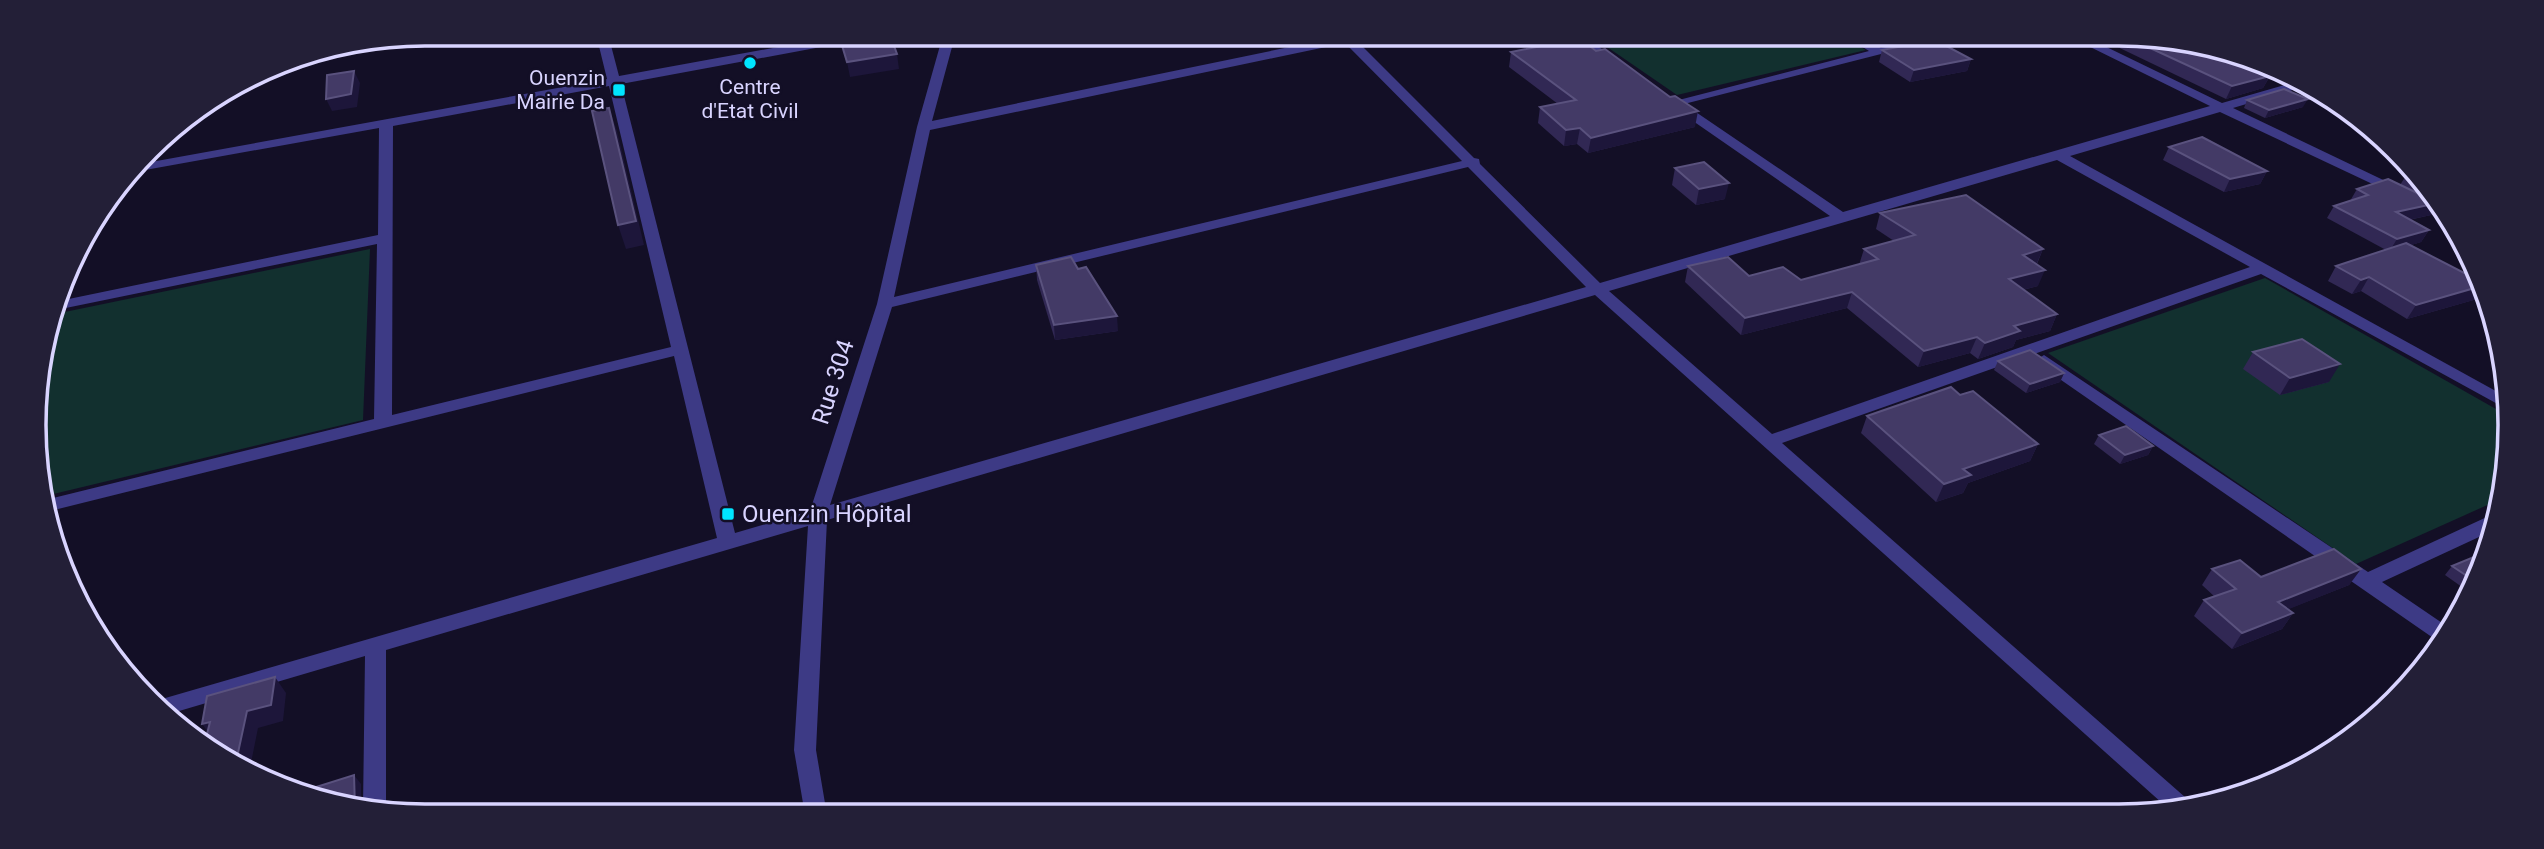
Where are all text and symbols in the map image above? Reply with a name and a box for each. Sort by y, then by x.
marker: Centre d'Etat Civil [742,55,758,71]
place label: Ouenzin Mairie Da [516,66,605,114]
place label: Centre d'Etat Civil [702,75,798,123]
marker: Ouenzin Mairie Da [611,82,627,98]
street label: Rue 304 [806,336,860,428]
place label: Ouenzin Hôpital [742,500,912,528]
marker: Ouenzin Hôpital [720,506,736,522]

